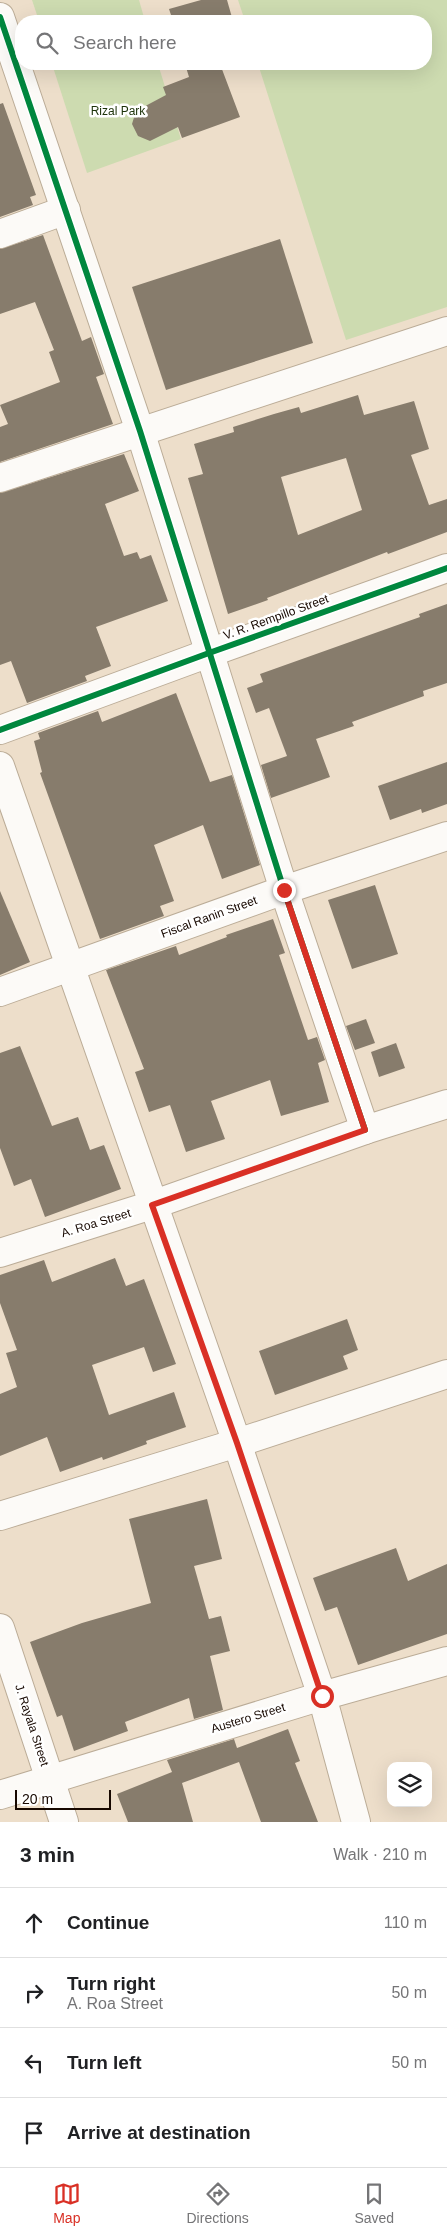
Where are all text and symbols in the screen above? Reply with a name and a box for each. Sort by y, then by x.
search box [15,15,432,70]
icon: search [33,29,61,57]
text: Search here [73,32,177,53]
park label: Rizal Park [91,104,146,118]
street label: V. R. Rempillo Street [221,591,331,643]
route end [273,879,296,902]
street label: Fiscal Ranin Street [159,893,260,941]
street label: A. Roa Street [60,1206,133,1240]
street label: J. Rayala Street [12,1682,52,1768]
route start [311,1685,334,1708]
street label: Austero Street [209,1700,287,1736]
map controls [387,1762,432,1807]
button: layers [387,1762,432,1807]
scale bar [15,1787,111,1810]
text: 20 m [22,1791,53,1807]
text: 3 min [20,1843,75,1866]
text: Walk · 210 m [333,1846,427,1863]
icon: ahead [20,1909,48,1937]
text: Continue [67,1912,149,1933]
text: 110 m [384,1914,427,1931]
text: Turn right [67,1973,155,1994]
icon: right [20,1979,48,2007]
text: 50 m [391,1984,427,2001]
text: A. Roa Street [67,1995,163,2012]
icon: left [20,2049,48,2077]
text: Turn left [67,2052,142,2073]
text: 50 m [391,2054,427,2071]
icon: arrive [20,2119,48,2147]
text: Arrive at destination [67,2122,251,2143]
tab: Map [53,2180,81,2226]
tab: Directions [187,2180,249,2226]
tab: Saved [354,2180,394,2226]

